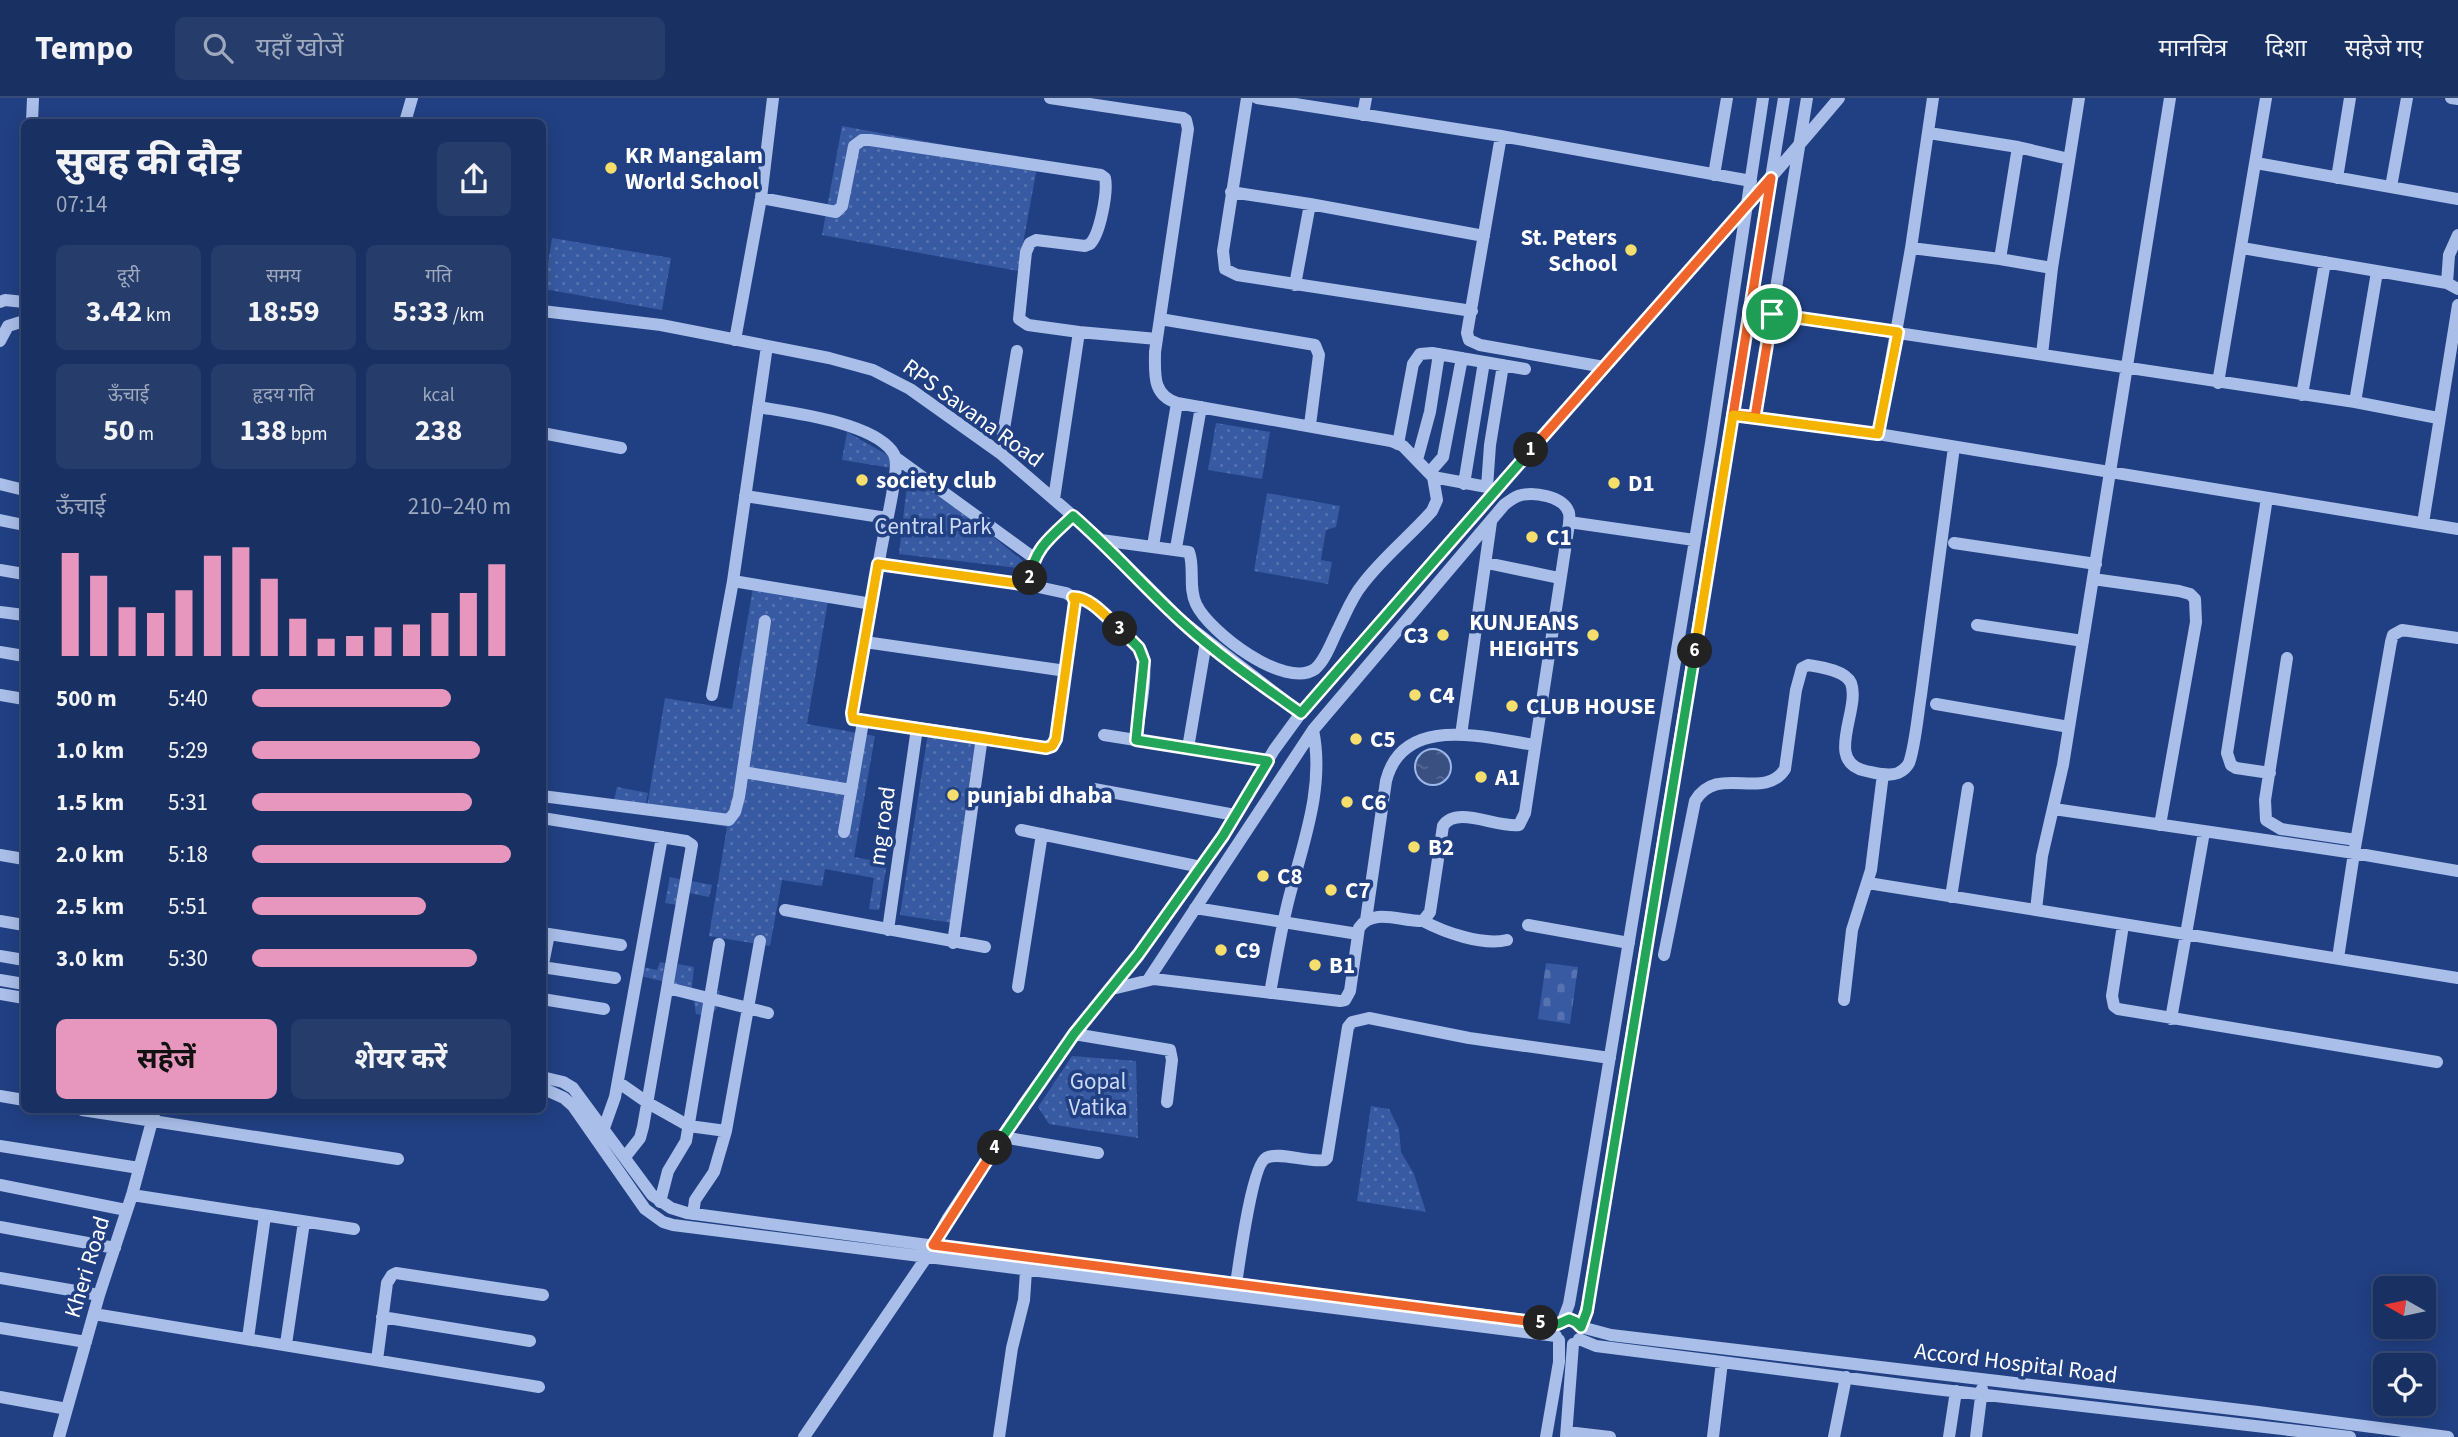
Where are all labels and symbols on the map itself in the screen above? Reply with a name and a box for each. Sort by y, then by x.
place label: KR Mangalam World School [625,139,763,198]
marker: KR Mangalam World School [603,160,619,176]
place label: St. Peters School [1520,221,1617,280]
marker: St. Peters School [1623,242,1639,258]
pin [1742,284,1802,344]
street label: RPS Savana Road [896,351,1050,475]
pin: 1 [1514,432,1548,468]
place label: society club [876,464,997,497]
place label: D1 [1628,467,1655,500]
marker: society club [854,472,870,488]
marker: D1 [1606,475,1622,491]
park label: Central Park [874,510,992,543]
place label: C1 [1546,521,1572,554]
marker: C1 [1524,529,1540,545]
pin: 2 [1012,560,1048,596]
place label: KUNJEANS HEIGHTS [1469,606,1579,665]
pin: 3 [1102,612,1138,646]
place label: C3 [1403,619,1429,652]
marker: C3 [1435,627,1451,643]
marker: KUNJEANS HEIGHTS [1585,627,1601,643]
pin: 6 [1678,634,1712,668]
place label: C4 [1429,679,1455,712]
marker: C4 [1407,687,1423,703]
place label: CLUB HOUSE [1526,690,1656,723]
marker: CLUB HOUSE [1504,698,1520,714]
place label: C5 [1370,723,1396,756]
marker: C5 [1348,731,1364,747]
place label: A1 [1494,761,1520,794]
marker: A1 [1473,769,1489,785]
place label: punjabi dhaba [967,779,1113,812]
street label: mg road [860,784,904,868]
place label: C6 [1361,786,1387,819]
marker: punjabi dhaba [945,787,961,803]
marker: C6 [1339,794,1355,810]
place label: B2 [1428,831,1454,864]
marker: B2 [1406,839,1422,855]
place label: C8 [1277,860,1303,893]
marker: C8 [1255,868,1271,884]
place label: C7 [1345,874,1371,907]
marker: C7 [1323,882,1339,898]
place label: C9 [1235,934,1261,967]
marker: C9 [1213,942,1229,958]
place label: B1 [1329,949,1355,982]
marker: B1 [1307,957,1323,973]
park label: Gopal Vatika [1069,1065,1127,1124]
pin: 4 [978,1130,1012,1166]
street label: Kheri Road [56,1212,118,1322]
north arrow [2373,1276,2436,1339]
pin: 5 [1524,1306,1558,1340]
street label: Accord Hospital Road [1913,1334,2119,1392]

